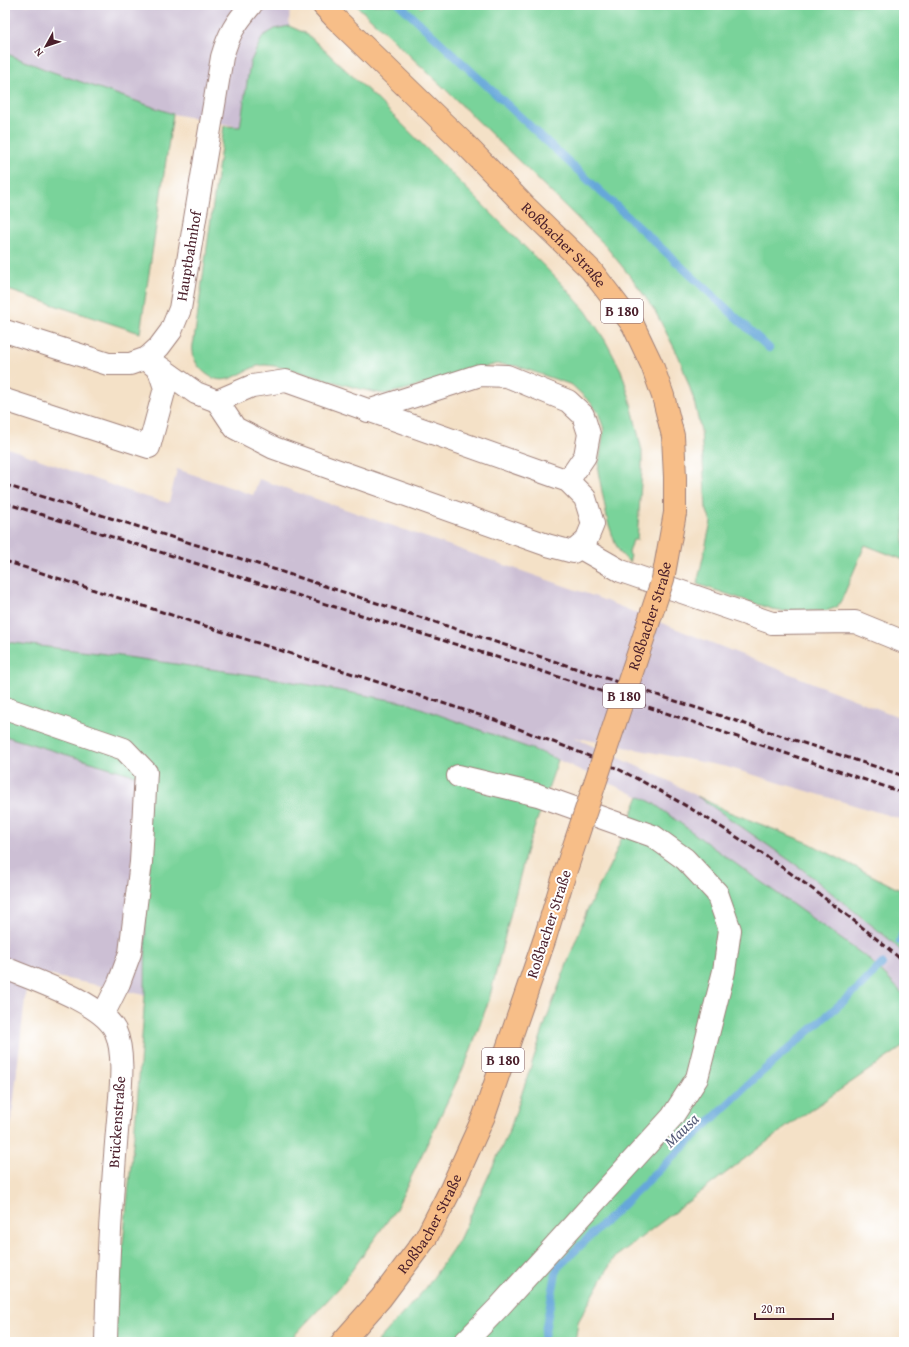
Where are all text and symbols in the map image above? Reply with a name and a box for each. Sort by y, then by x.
north arrow [26,26,66,66]
text: N [29,44,47,60]
street label: Roßbacher Straße [517,197,612,292]
street label: Hauptbahnhof [170,207,207,303]
road number: B 180 [601,299,643,323]
street label: Roßbacher Straße [622,560,676,673]
road number: B 180 [603,684,645,708]
street label: Roßbacher Straße [521,867,576,981]
road number: B 180 [482,1048,524,1072]
street label: Brückenstraße [103,1075,130,1169]
water label: Mausa [658,1107,704,1153]
street label: Roßbacher Straße [392,1170,467,1278]
scale bar [755,1295,833,1321]
text: 20 m [761,1300,785,1317]

